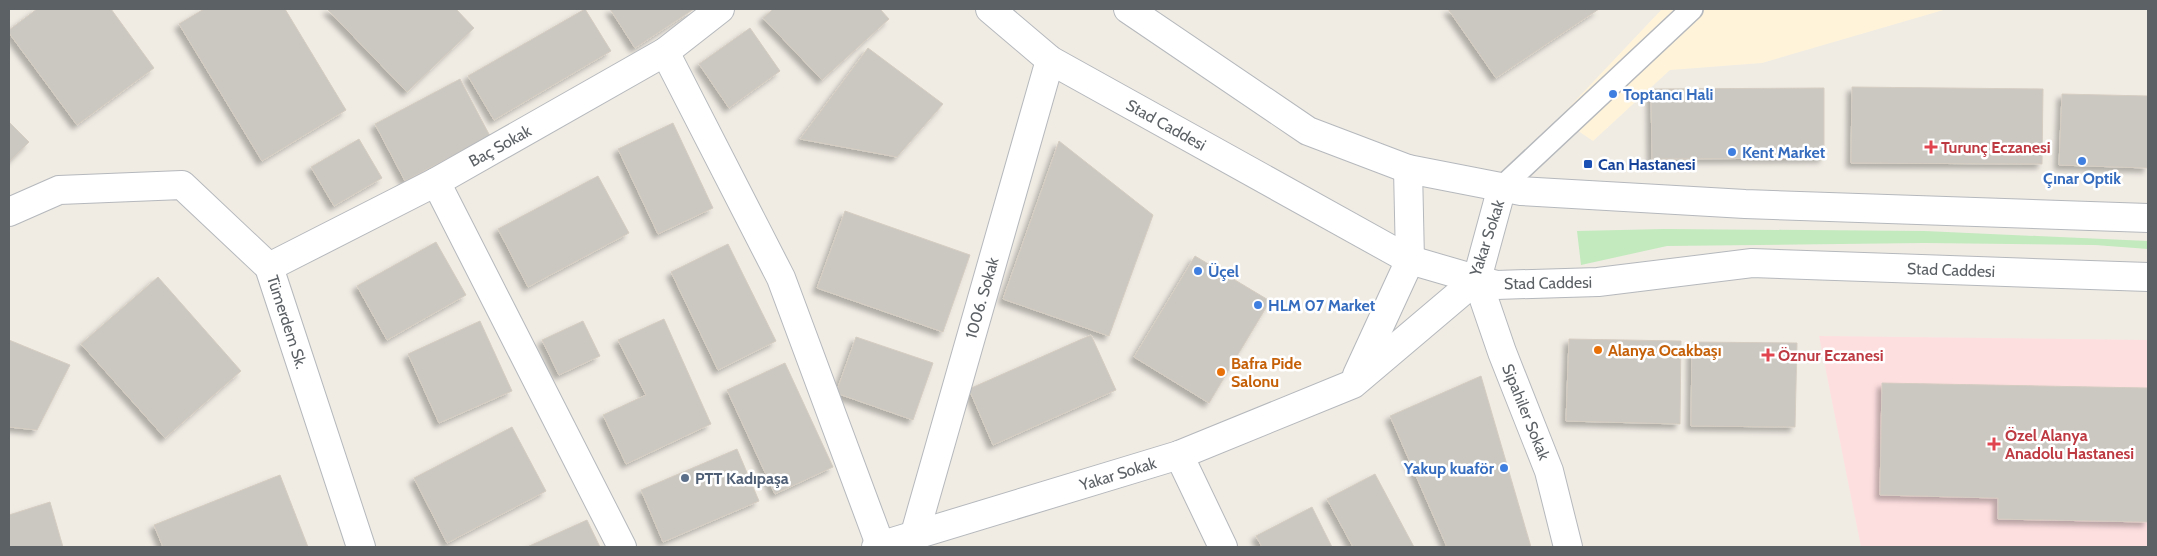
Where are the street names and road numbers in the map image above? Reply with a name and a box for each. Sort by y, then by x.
street label: Stad Caddesi [1123,95,1209,155]
street label: Baç Sokak [466,121,535,171]
street label: Yakar Sokak [1465,197,1509,280]
street label: 1006. Sokak [961,254,1003,341]
street label: Stad Caddesi [1907,259,1995,281]
street label: Tümerdem Sk. [263,273,311,371]
street label: Stad Caddesi [1504,273,1592,293]
street label: Sipahiler Sokak [1498,361,1554,464]
street label: Yakar Sokak [1076,453,1159,495]

